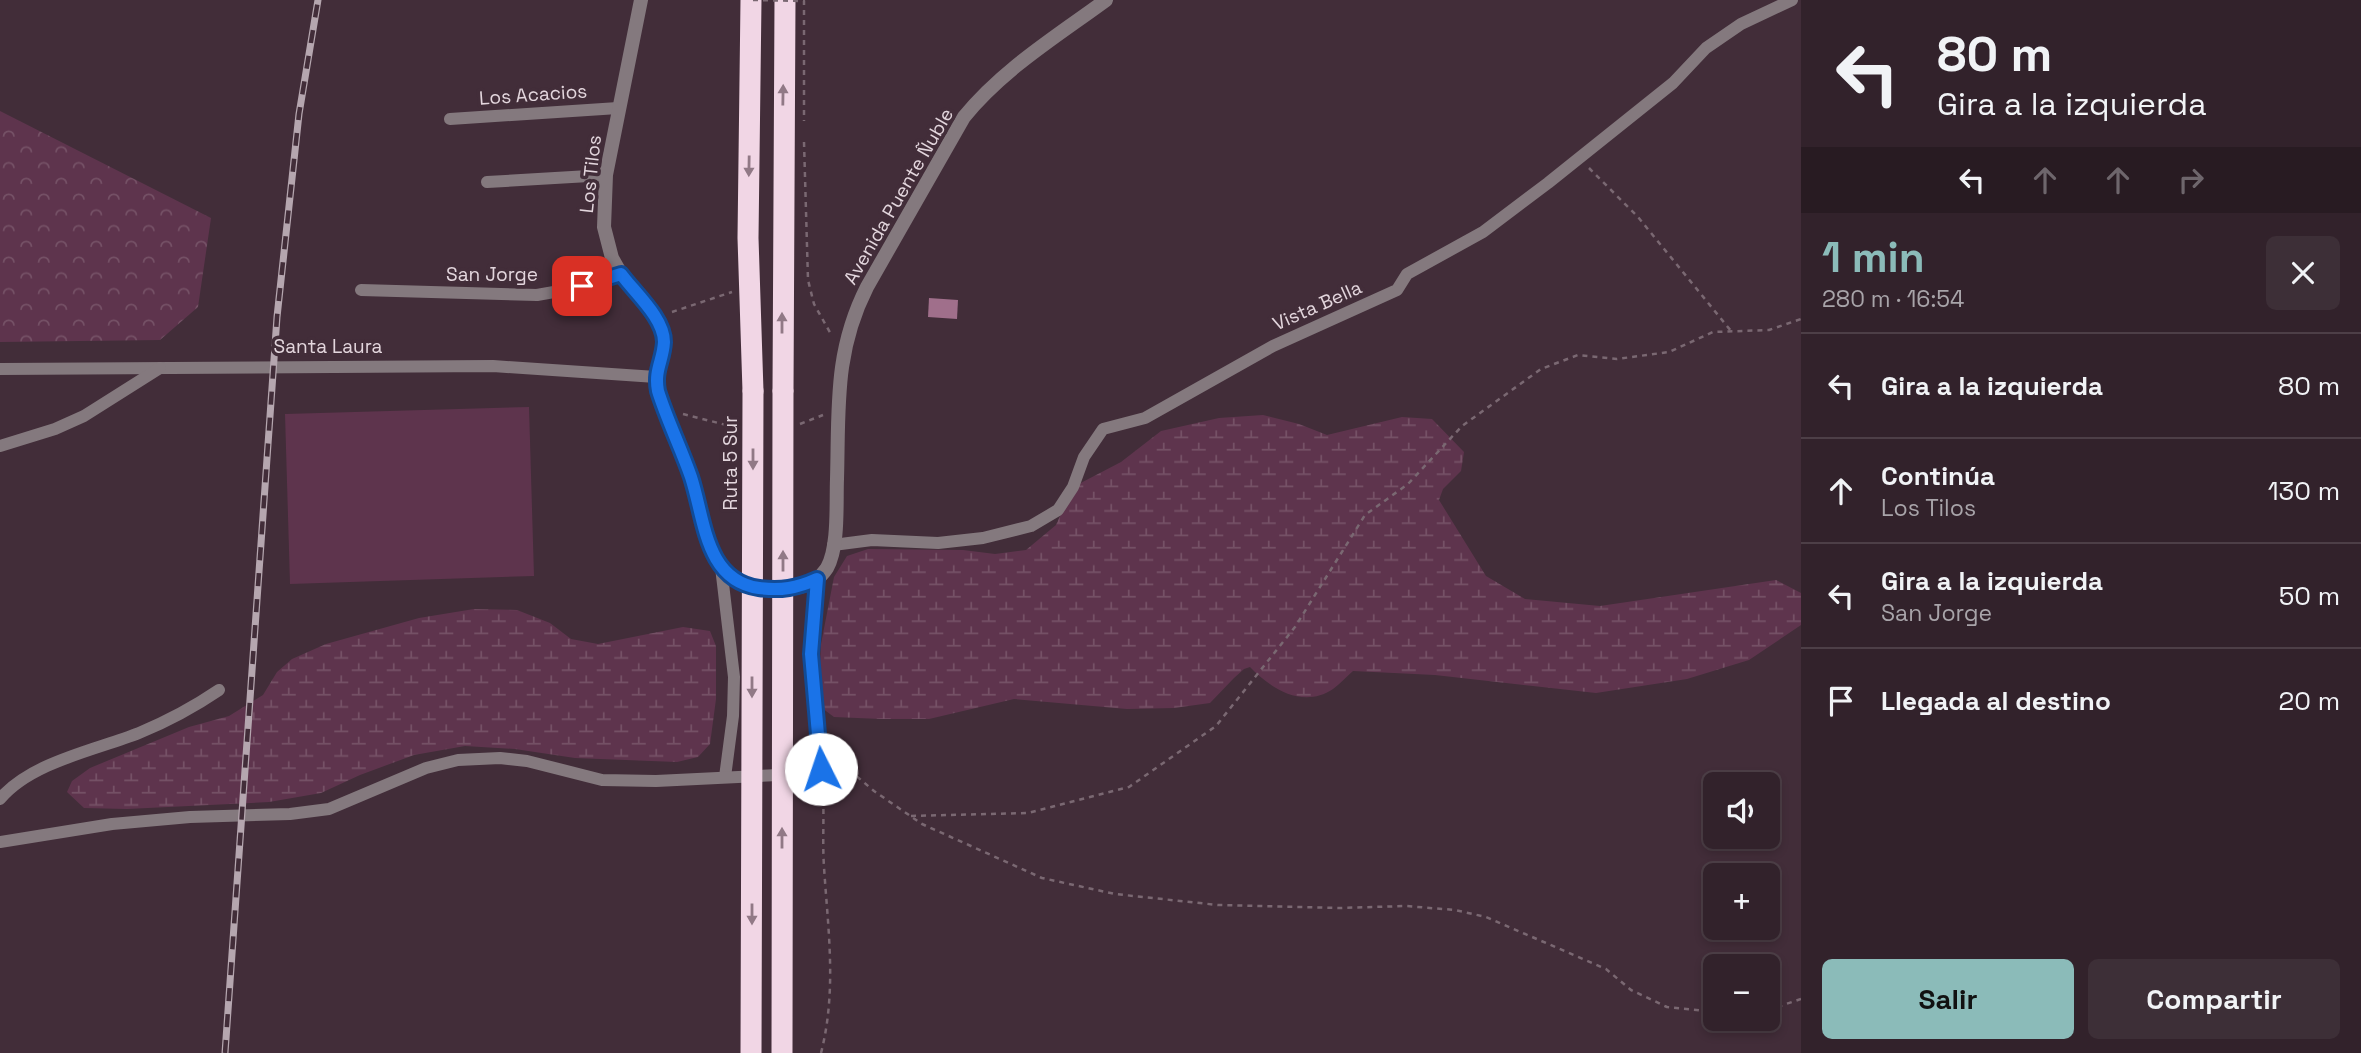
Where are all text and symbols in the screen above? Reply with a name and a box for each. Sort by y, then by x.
text: 80 m [1937,23,2052,85]
icon: left [1822,28,1913,119]
street label: Los Acacios [478,78,588,111]
one-way arrow [778,84,789,106]
text: Gira a la izquierda [1937,84,2207,124]
street label: Avenida Puente Ñuble [838,104,959,289]
street label: Los Tilos [574,134,607,214]
one-way arrow [743,155,755,177]
icon: left [1953,161,1991,199]
icon: ahead [2026,161,2064,199]
icon: ahead [2099,161,2137,199]
icon: right [2172,161,2210,199]
text: 1 min [1822,231,1925,284]
button: close [2266,236,2340,310]
pin [552,256,612,316]
street label: San Jorge [446,262,538,287]
icon: arrive [563,267,601,305]
street label: Vista Bella [1269,275,1366,336]
text: 280 m · 16:54 [1822,284,1964,314]
one-way arrow [777,312,788,334]
street label: Santa Laura [274,334,383,359]
icon: left [1822,367,1860,405]
text: Gira a la izquierda [1881,369,2103,403]
text: 80 m [2278,369,2340,403]
street label: Ruta 5 Sur [718,416,743,510]
one-way arrow [747,448,759,470]
text: Continúa [1881,459,1995,493]
icon: ahead [1822,472,1860,510]
text: 130 m [2268,474,2340,508]
text: Los Tilos [1881,493,1976,523]
one-way arrow [777,550,789,572]
text: Gira a la izquierda [1881,564,2103,598]
icon: left [1822,577,1860,615]
text: 50 m [2279,579,2340,613]
text: San Jorge [1881,598,1992,628]
one-way arrow [746,676,758,698]
icon: arrive [1822,682,1860,720]
text: Llegada al destino [1881,684,2111,718]
text: 20 m [2279,684,2340,718]
position arrow [784,732,858,806]
map controls [1703,772,1780,1031]
button: sound [1703,772,1780,849]
one-way arrow [776,827,788,849]
button: + [1703,863,1780,940]
one-way arrow [746,903,758,925]
button: − [1703,954,1780,1031]
button: Salir [1822,959,2074,1039]
button: Compartir [2088,959,2340,1039]

